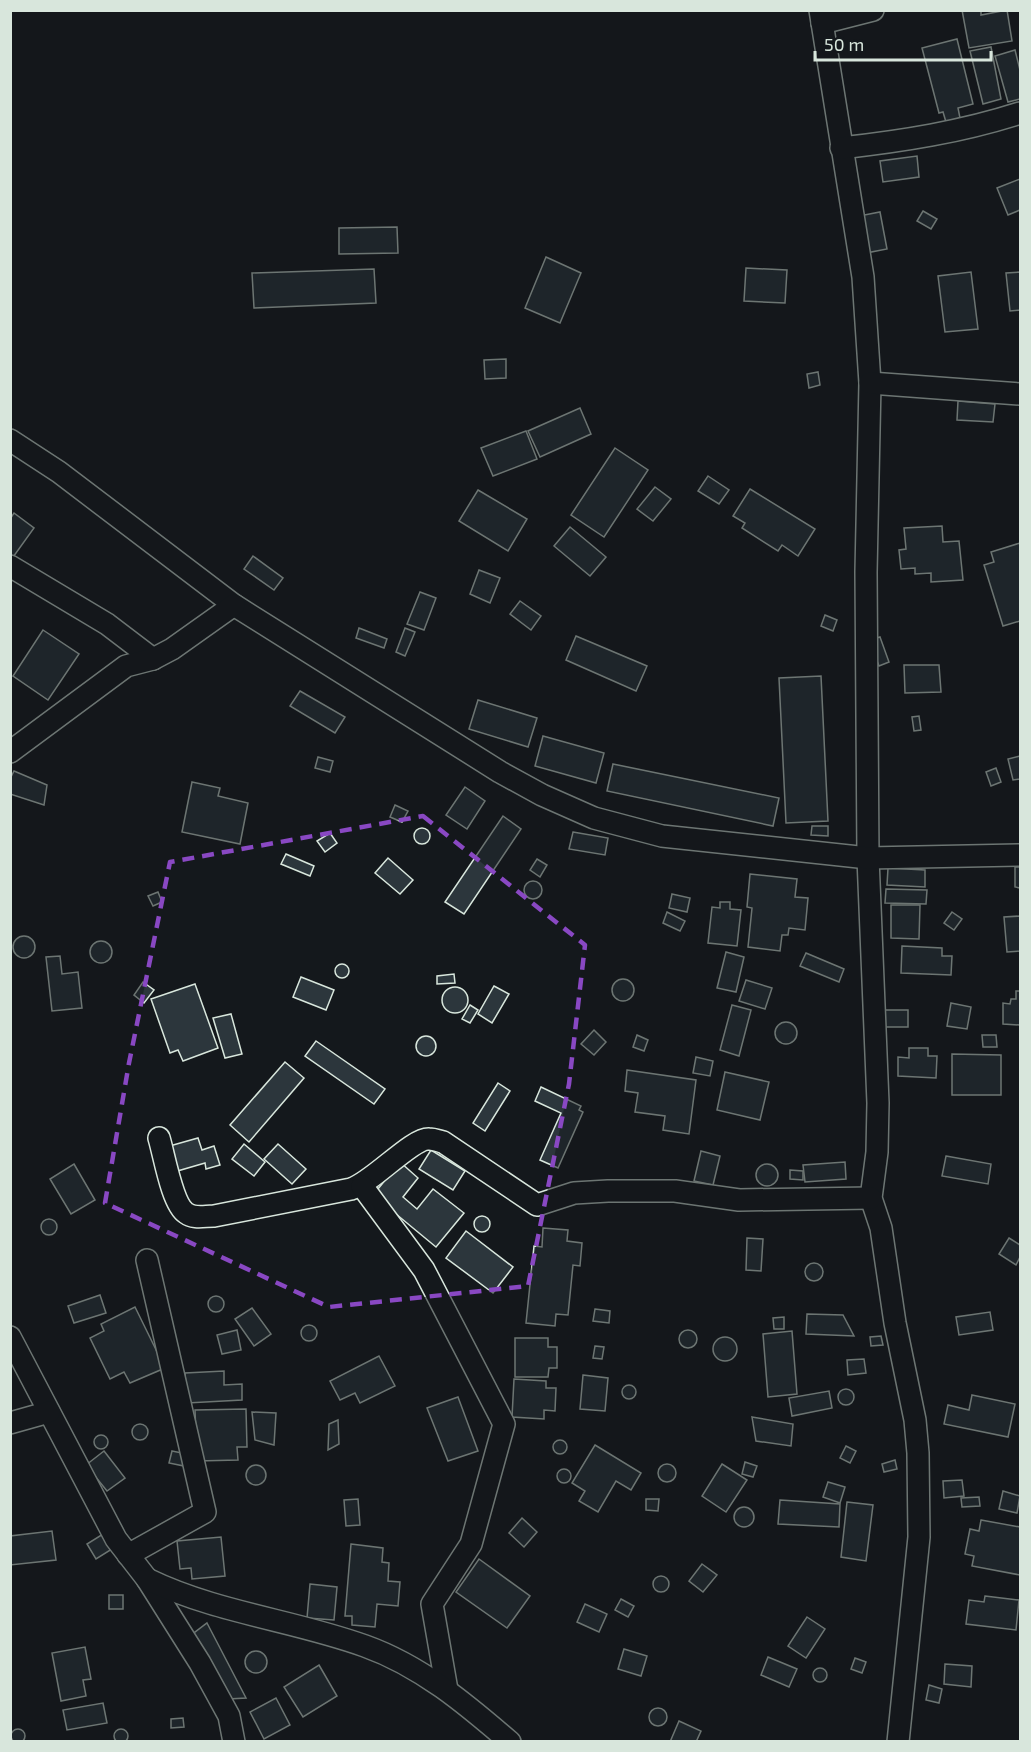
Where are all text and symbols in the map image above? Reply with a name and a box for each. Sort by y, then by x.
scale bar [815,24,990,62]
text: 50 m [824,33,864,55]

